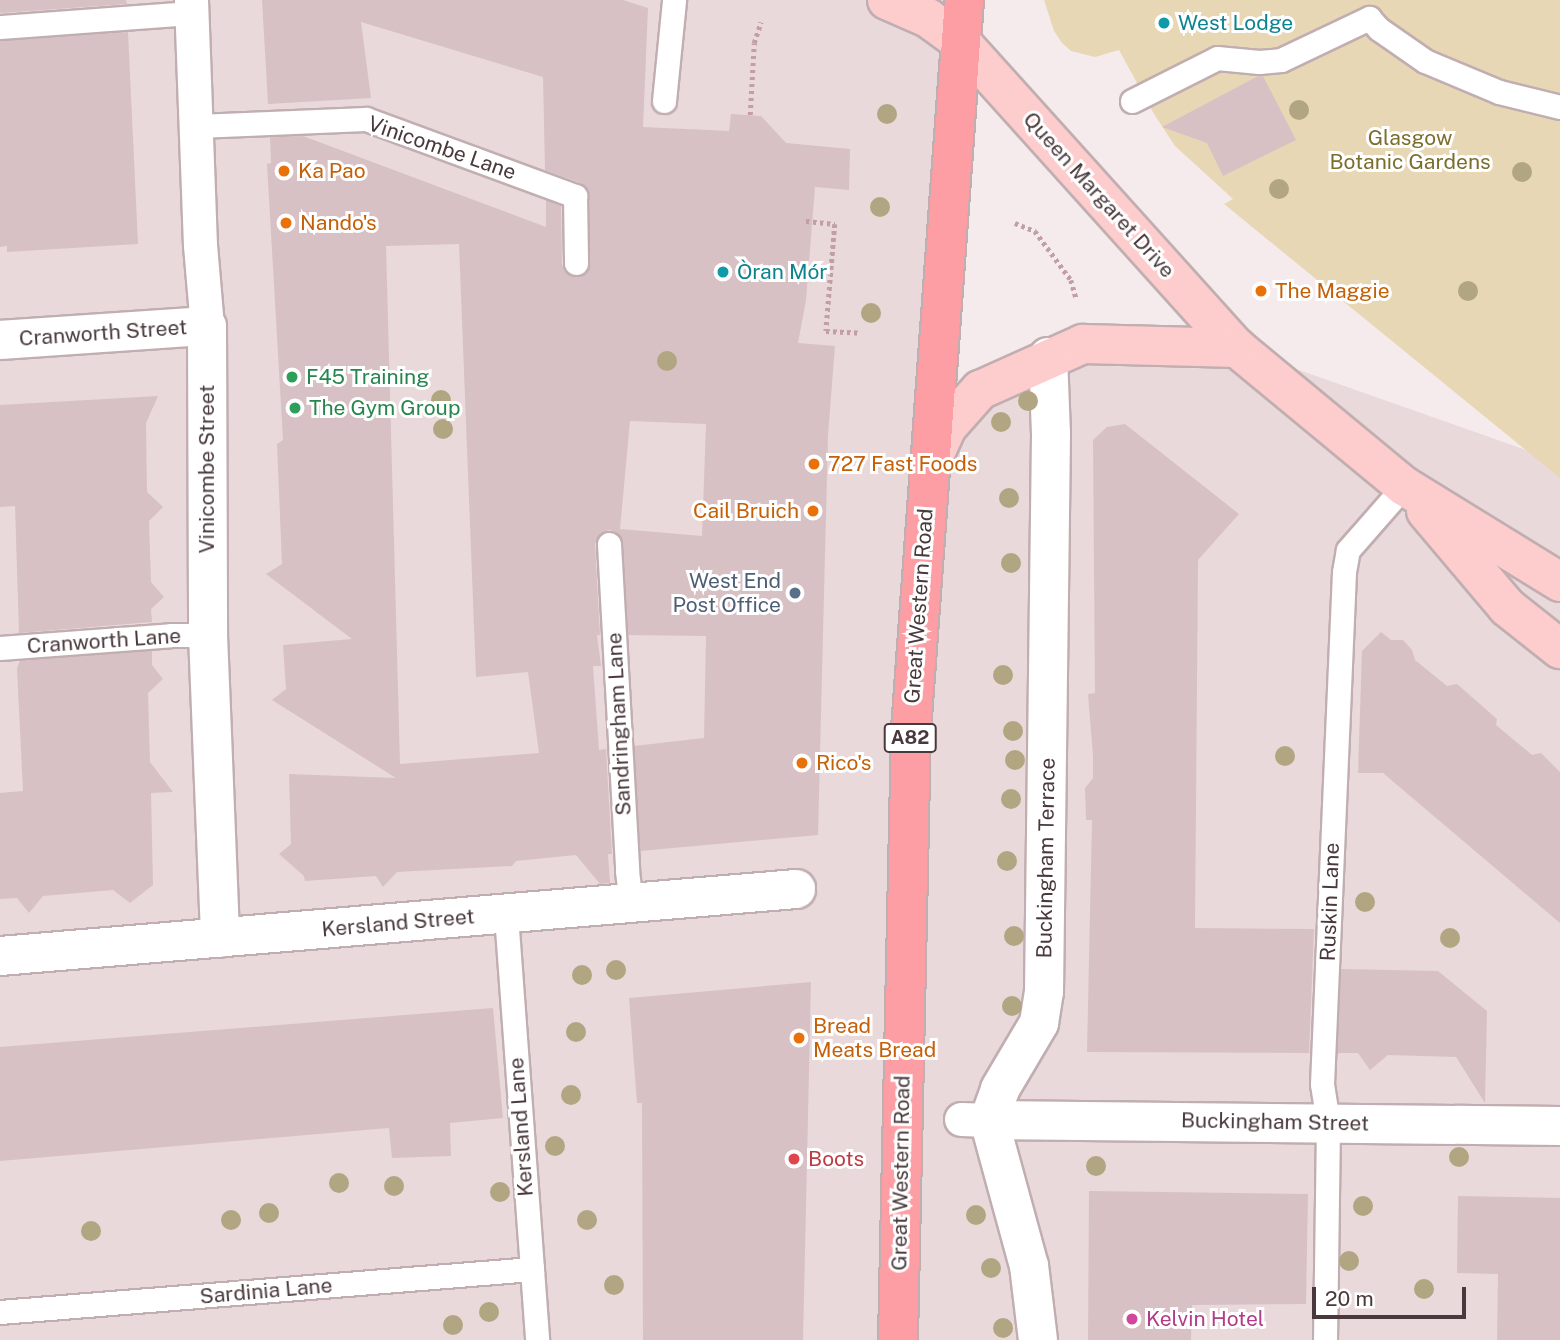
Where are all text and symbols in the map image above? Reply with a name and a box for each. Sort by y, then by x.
place label: West Lodge [1178,10,1293,36]
marker: West Lodge [1156,15,1172,31]
street label: Queen Margaret Drive [1018,107,1180,283]
street label: Vinicombe Lane [365,111,519,185]
park label: Glasgow Botanic Gardens [1329,125,1491,175]
place label: Ka Pao [298,158,366,184]
marker: Ka Pao [276,163,292,179]
place label: Nando's [300,210,377,236]
marker: Nando's [278,215,294,231]
place label: Òran Mór [737,259,827,285]
marker: Òran Mór [715,264,731,280]
place label: The Maggie [1275,278,1390,304]
marker: The Maggie [1253,283,1269,299]
street label: Cranworth Street [18,315,188,351]
place label: F45 Training [306,364,429,390]
marker: F45 Training [284,369,300,385]
street label: Vinicombe Street [194,384,220,554]
place label: The Gym Group [309,395,461,421]
marker: The Gym Group [287,400,303,416]
place label: 727 Fast Foods [828,451,977,477]
marker: 727 Fast Foods [806,456,822,472]
place label: Cail Bruich [693,498,799,524]
marker: Cail Bruich [805,503,821,519]
street label: Great Western Road [900,507,938,705]
place label: West End Post Office [673,568,781,618]
marker: West End Post Office [787,585,803,601]
street label: Cranworth Lane [26,623,182,659]
street label: Sandringham Lane [602,632,636,816]
road number: A82 [882,722,938,754]
place label: Rico's [816,750,871,776]
marker: Rico's [794,755,810,771]
street label: Buckingham Terrace [1032,757,1060,959]
street label: Ruskin Lane [1315,842,1345,962]
street label: Kersland Street [321,904,475,942]
place label: Bread Meats Bread [813,1013,936,1063]
marker: Bread Meats Bread [791,1030,807,1046]
street label: Kersland Lane [504,1057,538,1197]
street label: Great Western Road [887,1075,915,1271]
street label: Buckingham Street [1181,1108,1369,1136]
place label: Boots [808,1146,864,1172]
marker: Boots [786,1151,802,1167]
street label: Sardinia Lane [199,1273,333,1309]
scale bar [1315,1274,1469,1318]
text: 20 m [1325,1286,1374,1311]
place label: Kelvin Hotel [1146,1306,1264,1332]
marker: Kelvin Hotel [1124,1311,1140,1327]

